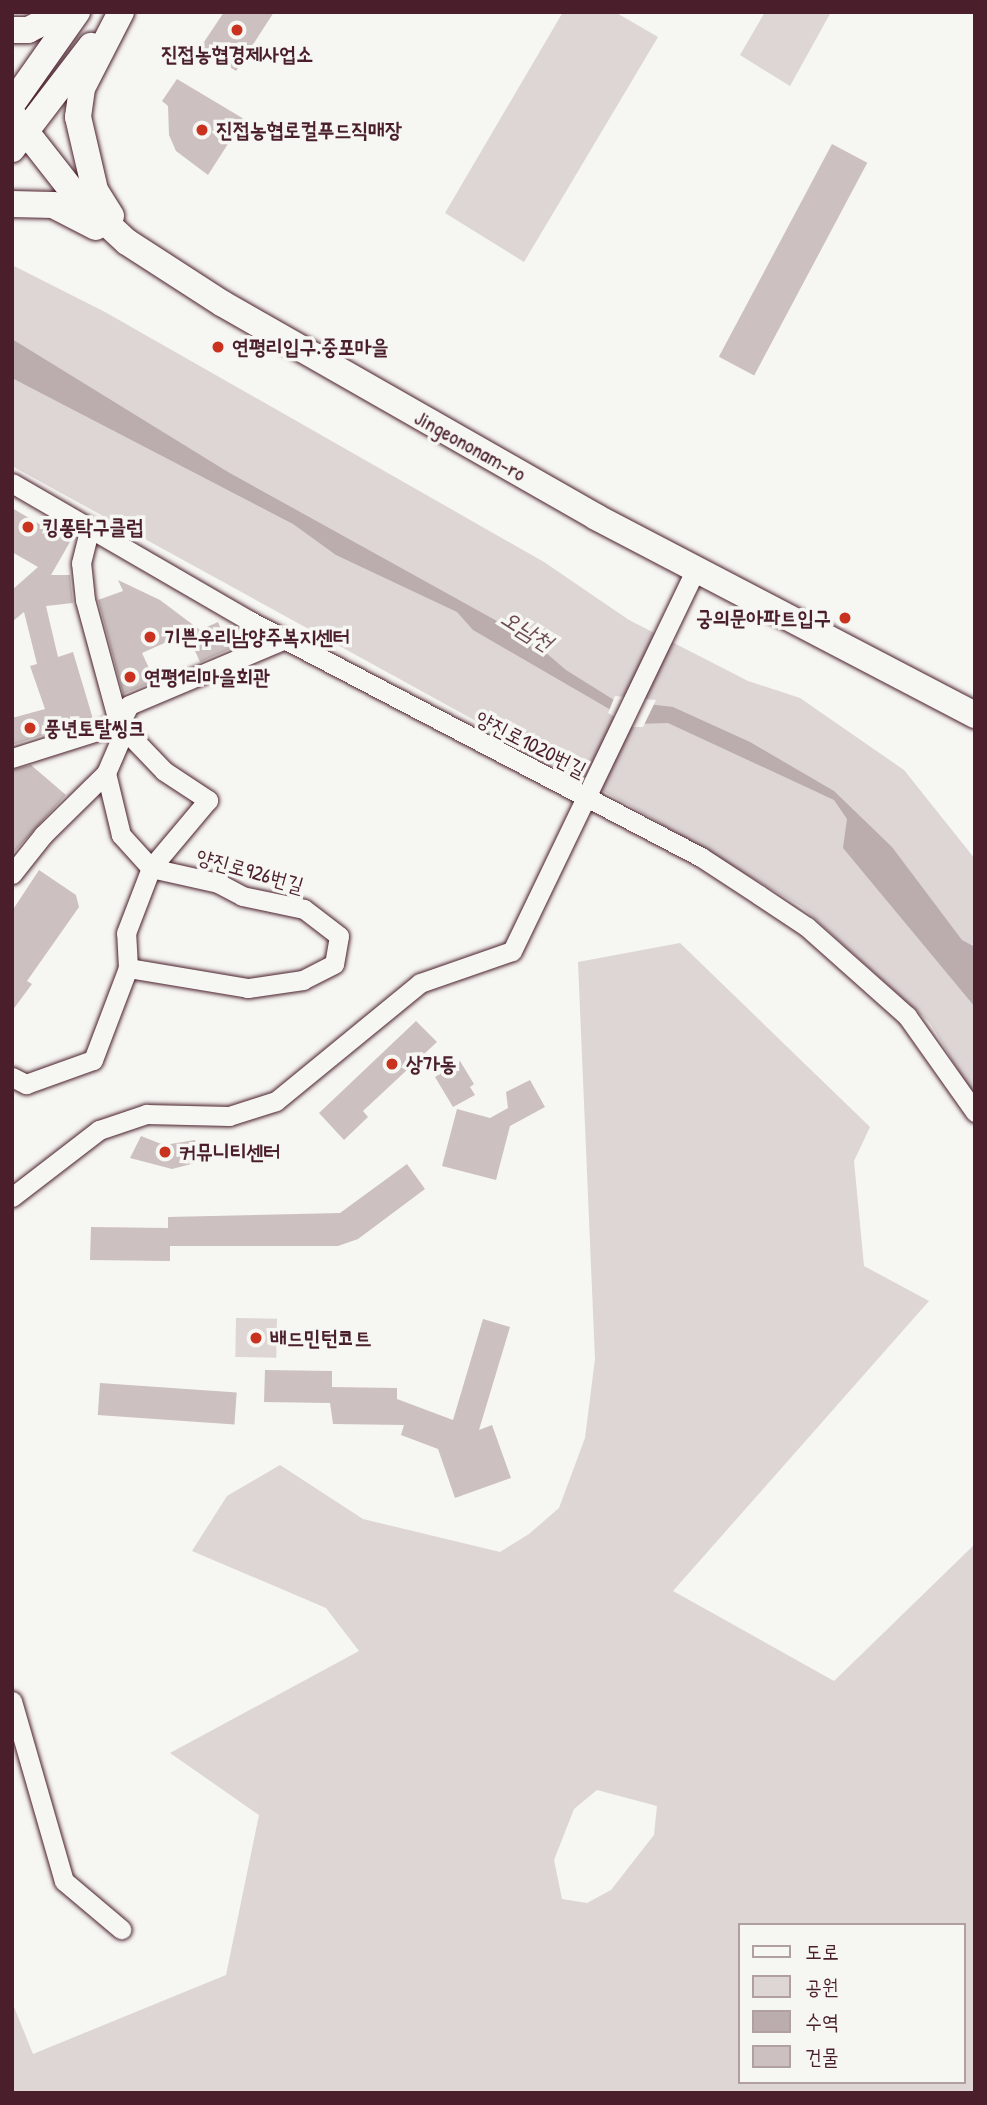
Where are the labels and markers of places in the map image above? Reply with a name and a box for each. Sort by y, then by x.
marker: 진접농협경제사업소 [229,22,245,38]
place label: 진접농협경제사업소 [161,41,313,67]
place label: 진접농협로컬푸드직매장 [216,117,402,143]
marker: 진접농협로컬푸드직매장 [194,122,210,138]
place label: 연평리입구.중포마을 [232,334,389,360]
marker: 연평리입구.중포마을 [210,339,226,355]
place label: 킹퐁탁구클럽 [42,514,143,540]
marker: 킹퐁탁구클럽 [20,519,36,535]
place label: 궁의문아파트입구 [696,605,831,631]
marker: 궁의문아파트입구 [837,610,853,626]
place label: 기쁜우리남양주복지센터 [164,624,350,650]
marker: 기쁜우리남양주복지센터 [142,629,158,645]
place label: 연평1리마을회관 [144,664,270,690]
marker: 연평1리마을회관 [122,669,138,685]
place label: 풍년토탈씽크 [44,715,145,741]
marker: 풍년토탈씽크 [22,720,38,736]
place label: 상가동 [406,1051,457,1077]
marker: 상가동 [384,1056,400,1072]
place label: 커뮤니티센터 [179,1139,280,1165]
marker: 커뮤니티센터 [157,1144,173,1160]
place label: 배드민턴코트 [270,1325,371,1351]
marker: 배드민턴코트 [248,1330,264,1346]

